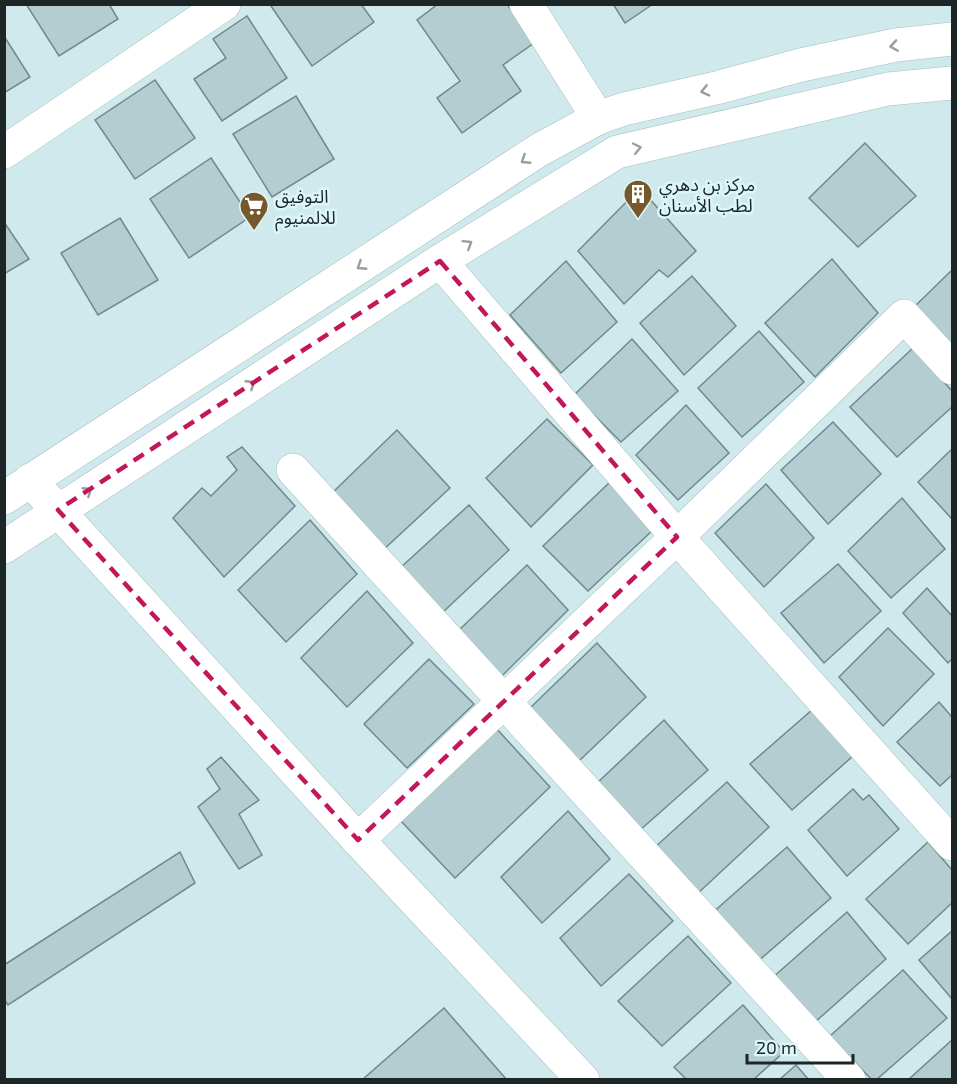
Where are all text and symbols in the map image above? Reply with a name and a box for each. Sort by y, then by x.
one-way arrow [890,39,899,51]
one-way arrow [700,83,710,96]
one-way arrow [631,142,641,155]
one-way arrow [520,153,531,164]
place label: مركز بن دهري لطب الأسنان [659,173,755,217]
building icon: مركز بن دهري لطب الأسنان [622,178,654,220]
place label: التوفيق للالمنيوم [275,185,336,232]
supermarket icon: التوفيق للالمنيوم [238,190,270,232]
one-way arrow [462,240,472,252]
one-way arrow [357,259,368,270]
one-way arrow [245,381,256,392]
one-way arrow [81,487,92,498]
scale bar [747,1027,854,1065]
text: 20 m [756,1036,797,1058]

